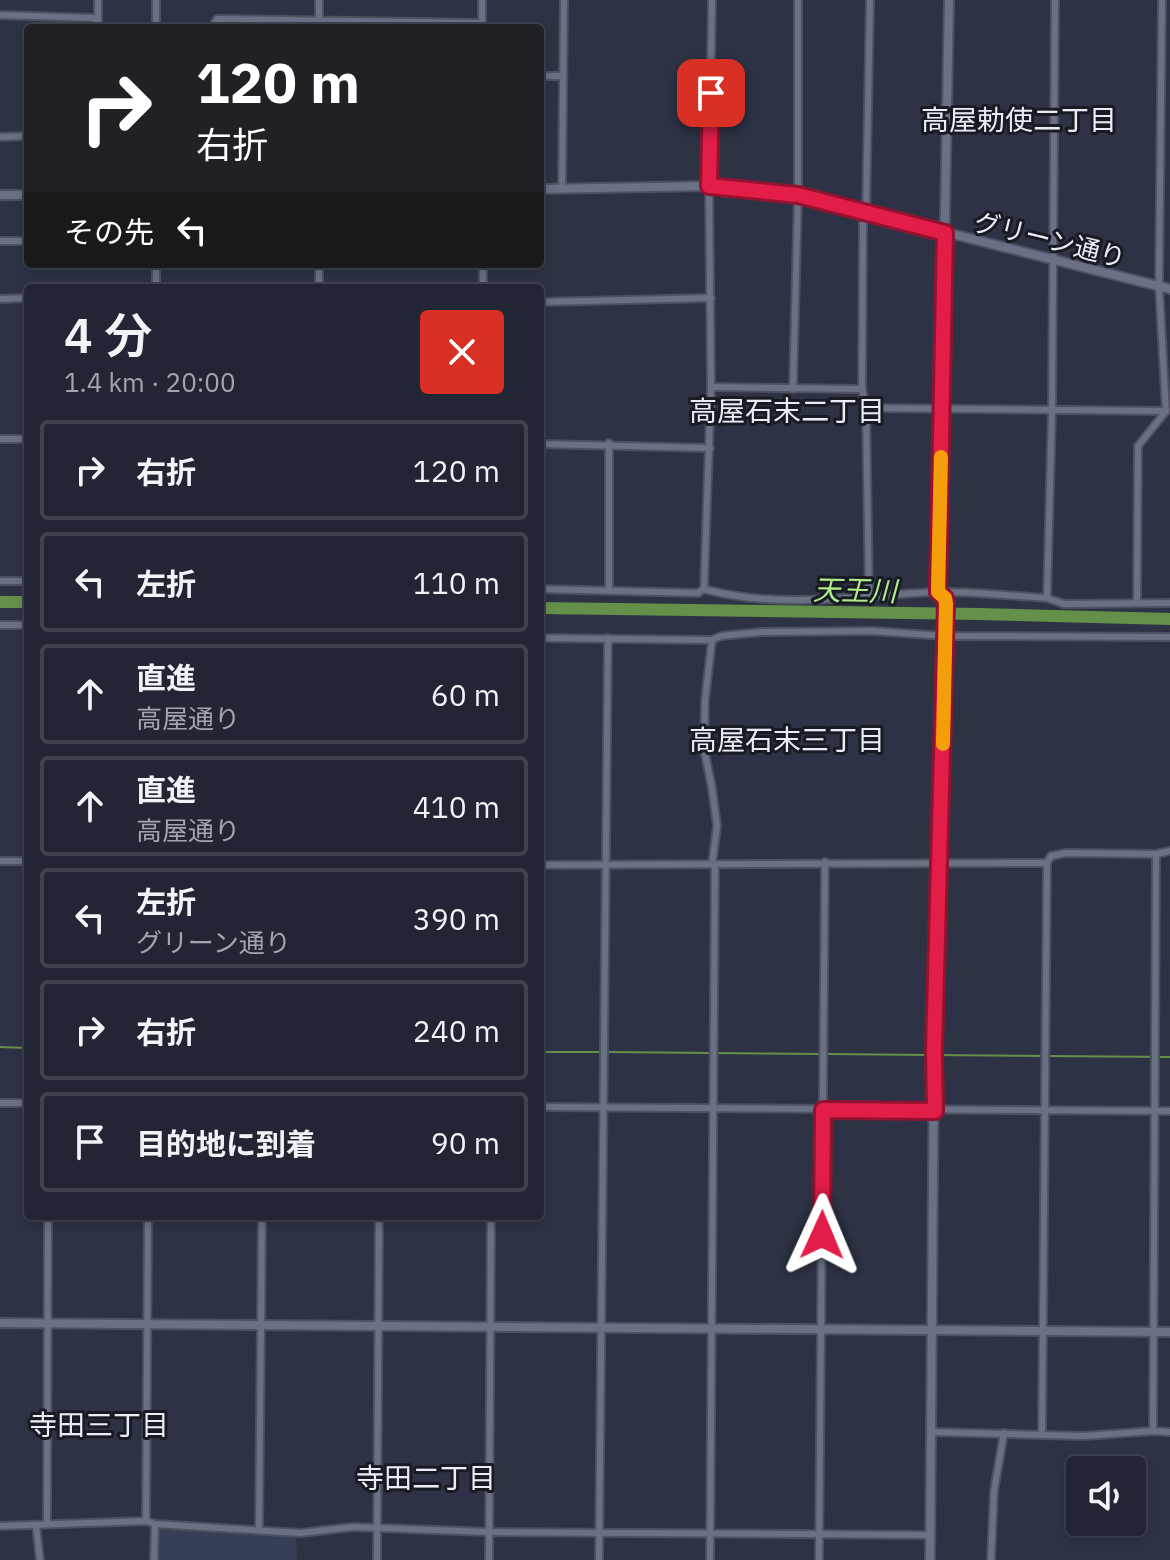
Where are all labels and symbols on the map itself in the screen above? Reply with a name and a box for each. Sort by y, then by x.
pin [677,59,745,127]
district label: 高屋勅使二丁目 [921,101,1117,138]
street label: グリーン通り [971,204,1129,274]
district label: 高屋石末二丁目 [689,392,885,429]
water label: 天王川 [813,571,900,609]
district label: 高屋石末三丁目 [689,721,885,758]
position arrow [780,1193,864,1277]
district label: 寺田三丁目 [29,1406,169,1443]
district label: 寺田二丁目 [356,1459,496,1496]

